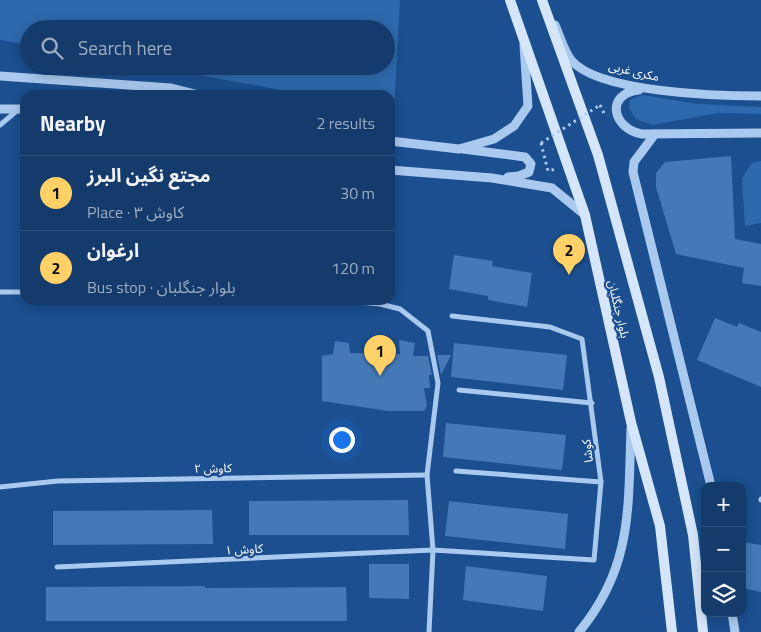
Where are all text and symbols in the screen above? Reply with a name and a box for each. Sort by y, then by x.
search box [20,20,395,75]
text: Search here [78,33,172,62]
icon: search [38,34,66,62]
street label: مکری غربی [607,56,661,86]
text: Nearby [40,107,105,139]
text: 2 results [316,111,375,135]
text: مجتع نگین البرز [87,160,211,189]
text: 1 [52,181,60,205]
text: 30 m [340,181,375,205]
text: Place · کاوش ۳ [87,200,184,224]
pin: 2 [553,234,585,275]
text: ارغوان [87,235,139,264]
text: 2 [52,256,60,280]
text: 120 m [331,256,375,280]
text: Bus stop · بلوار جنگلبان [87,275,236,299]
street label: بلوار جنگلبان [603,278,635,340]
pin: 1 [364,335,396,376]
your location [329,427,355,453]
street label: کوشا [576,437,598,464]
street label: کاوش ۲ [194,458,233,478]
map controls [701,482,746,617]
button: + [701,482,746,527]
button: − [701,527,746,572]
street label: کاوش ۱ [225,538,264,559]
button: layers [701,572,746,617]

